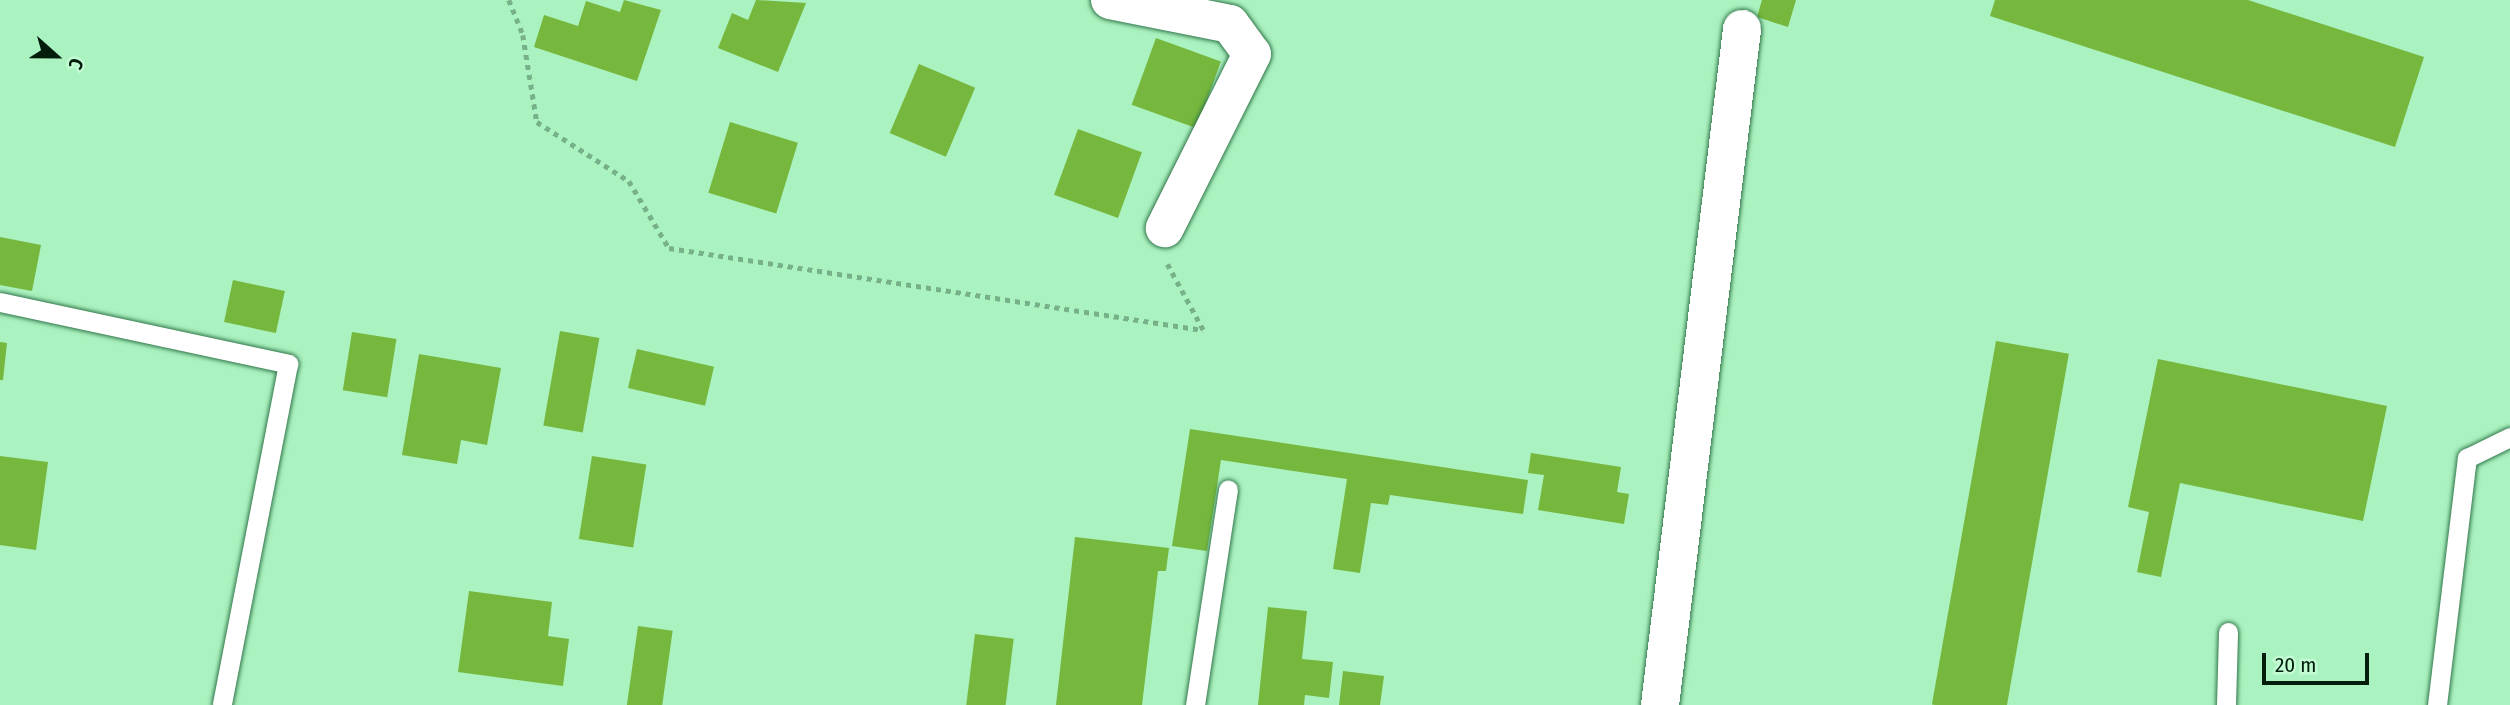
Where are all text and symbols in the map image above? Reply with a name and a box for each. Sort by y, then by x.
north arrow [21,21,91,91]
text: С [64,55,89,72]
scale bar [2265,638,2372,682]
text: 20 m [2275,652,2316,678]

